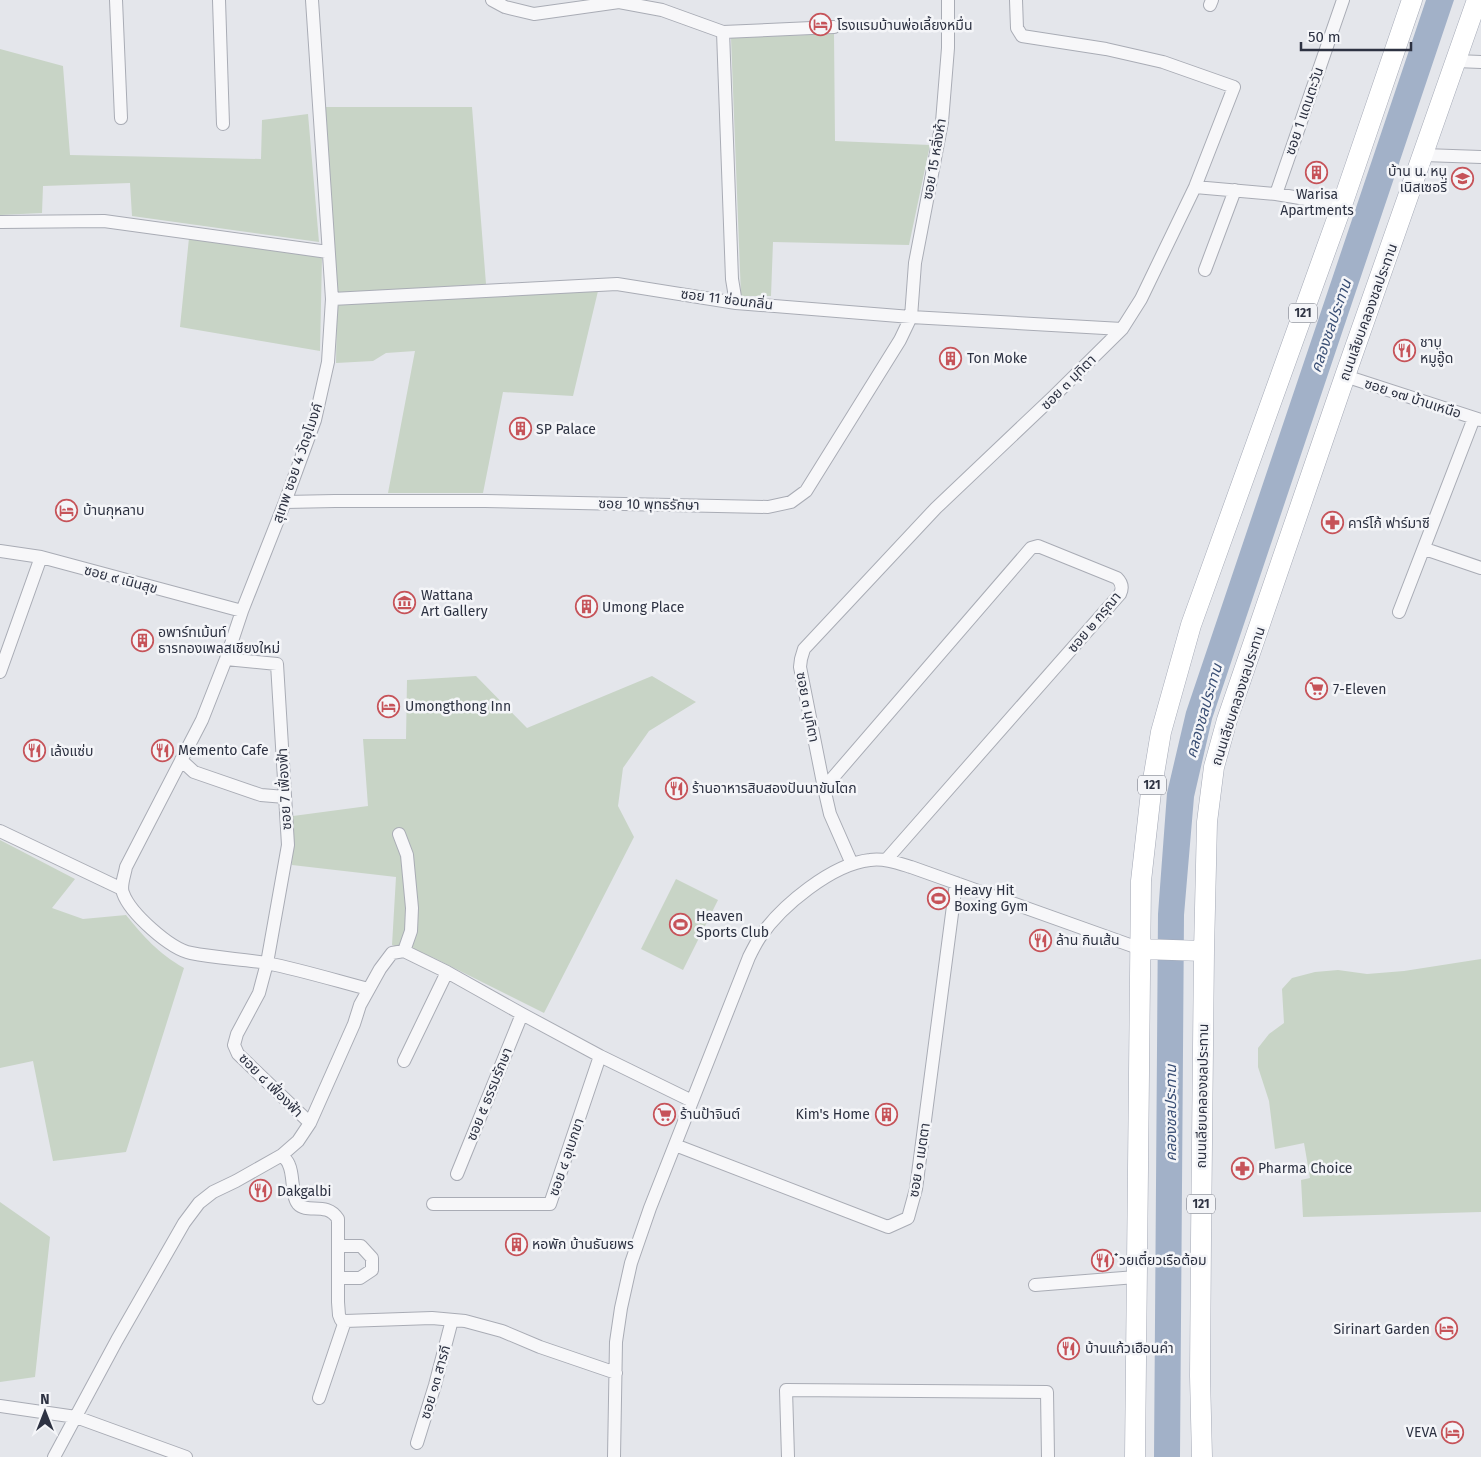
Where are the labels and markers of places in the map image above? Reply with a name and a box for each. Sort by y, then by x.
hotel icon: โรงแรมบ้านพ่อเลี้ยงหมื่น [809,13,833,37]
place label: โรงแรมบ้านพ่อเลี้ยงหมื่น [837,15,972,34]
building icon: Warisa Apartments [1305,160,1329,184]
place label: บ้าน น. หนู เนิสเซอรี่ [1388,163,1447,196]
school or university icon: บ้าน น. หนู เนิสเซอรี่ [1451,167,1475,191]
place label: Warisa Apartments [1280,186,1354,219]
place label: ชาบู หมูอู๊ด [1420,334,1453,367]
restaurant icon: ชาบู หมูอู๊ด [1392,338,1416,362]
building icon: Ton Moke [939,346,963,370]
place label: Ton Moke [967,350,1027,367]
building icon: SP Palace [508,417,532,441]
place label: SP Palace [536,421,596,438]
hotel icon: บ้านกุหลาบ [55,498,79,522]
place label: บ้านกุหลาบ [83,502,144,519]
pharmacy icon: คาร์โก้ ฟาร์มาซี [1320,511,1344,535]
place label: คาร์โก้ ฟาร์มาซี [1348,515,1430,532]
place label: Wattana Art Gallery [421,587,488,620]
museum icon: Wattana Art Gallery [393,591,417,615]
building icon: Umong Place [574,595,598,619]
place label: Umong Place [602,599,684,616]
place label: อพาร์ทเม้นท์ ธารทองเพลสเชียงใหม่ [158,624,280,657]
building icon: อพาร์ทเม้นท์ ธารทองเพลสเชียงใหม่ [130,628,154,652]
supermarket icon: 7-Eleven [1305,677,1329,701]
place label: 7-Eleven [1333,681,1387,698]
hotel icon: Umongthong Inn [377,694,401,718]
place label: Umongthong Inn [405,698,511,715]
restaurant icon: Memento Cafe [150,738,174,762]
restaurant icon: เล้งแซ่บ [22,739,46,763]
place label: Memento Cafe [178,742,269,759]
place label: เล้งแซ่บ [50,743,94,760]
restaurant icon: ร้านอาหารสิบสองปันนาขันโตก [664,776,688,800]
place label: ร้านอาหารสิบสองปันนาขันโตก [692,780,857,797]
place label: Heavy Hit Boxing Gym [954,882,1028,915]
sports icon: Heavy Hit Boxing Gym [926,886,950,910]
place label: Heaven Sports Club [696,908,769,941]
sports icon: Heaven Sports Club [668,912,692,936]
restaurant icon: ล้าน กินเส้น [1028,928,1052,952]
place label: ล้าน กินเส้น [1056,932,1120,949]
supermarket icon: ร้านป้าจินต์ [652,1102,676,1126]
building icon: Kim's Home [874,1102,898,1126]
place label: ร้านป้าจินต์ [680,1106,740,1123]
place label: Kim's Home [795,1106,870,1123]
pharmacy icon: Pharma Choice [1230,1156,1254,1180]
place label: Pharma Choice [1258,1160,1352,1177]
restaurant icon: Dakgalbi [249,1179,273,1203]
place label: Dakgalbi [277,1183,331,1200]
building icon: หอพัก บ้านธันยพร [504,1232,528,1256]
place label: หอพัก บ้านธันยพร [532,1236,634,1253]
restaurant icon: ๋วยเตี๋ยวเรือต้อม [1091,1248,1115,1272]
place label: ๋วยเตี๋ยวเรือต้อม [1114,1250,1207,1269]
hotel icon: Sirinart Garden [1434,1317,1458,1341]
place label: Sirinart Garden [1333,1321,1430,1338]
restaurant icon: บ้านแก้วเฮือนคำ [1057,1336,1081,1360]
place label: บ้านแก้วเฮือนคำ [1085,1340,1174,1357]
hotel icon: VEVA [1441,1420,1465,1444]
place label: VEVA [1406,1424,1437,1441]

